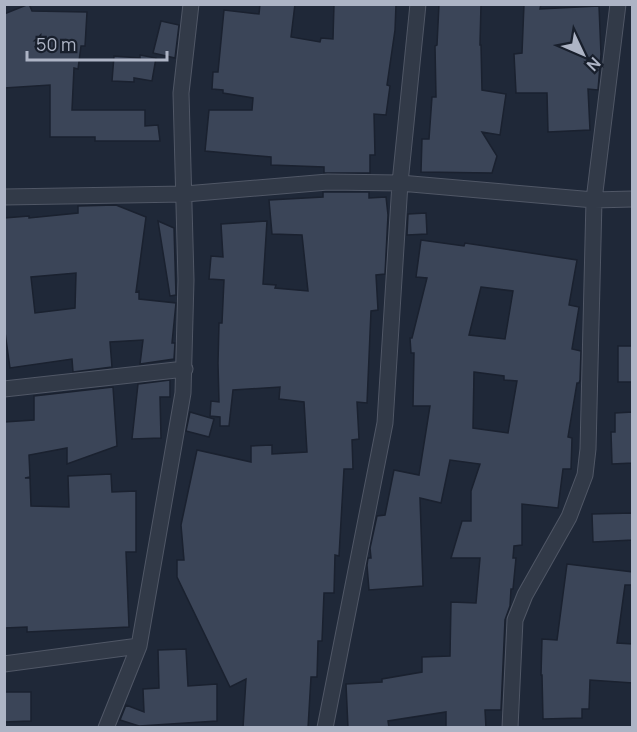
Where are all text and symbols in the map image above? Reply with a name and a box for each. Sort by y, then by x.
scale bar [27,24,166,62]
north arrow [553,24,613,84]
text: 50 m [36,32,76,56]
text: N [582,53,606,76]

